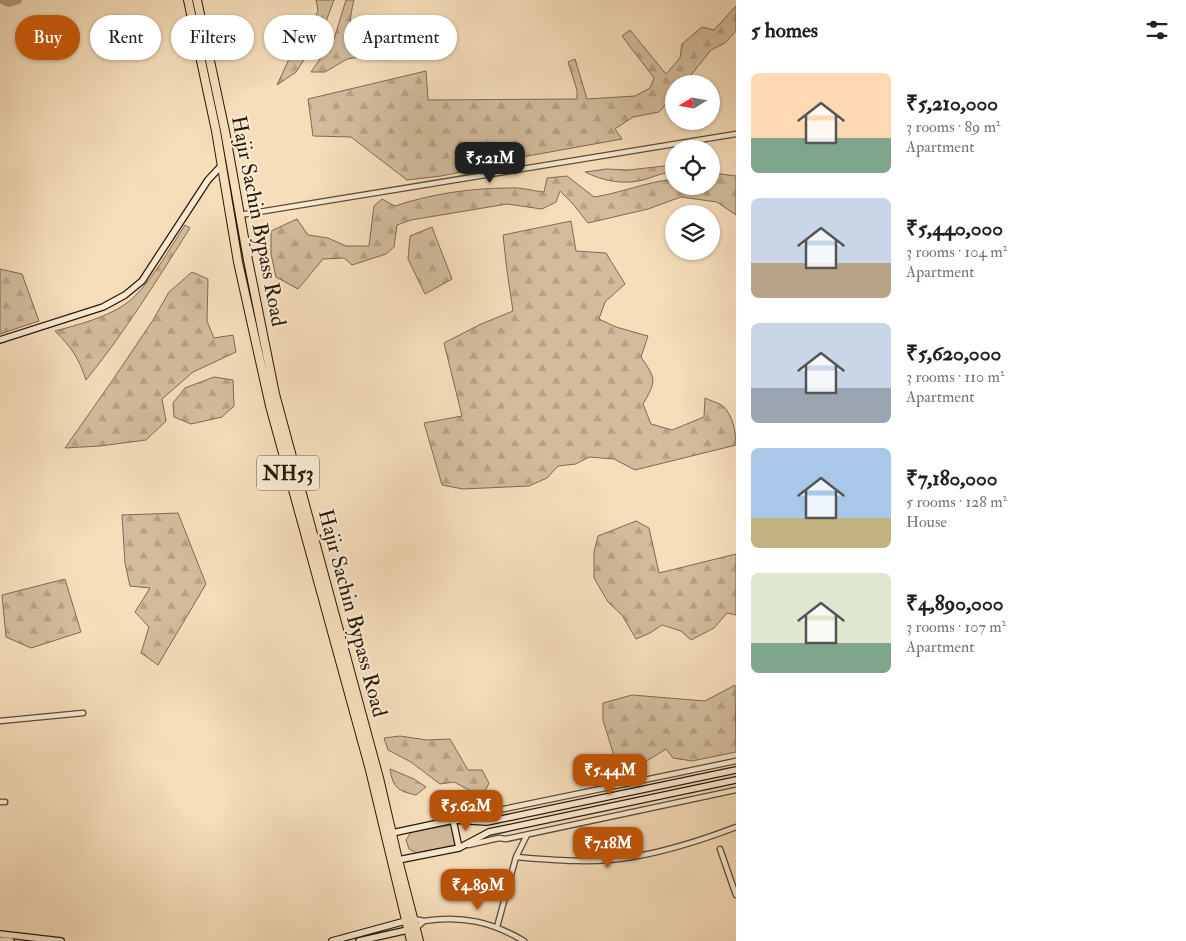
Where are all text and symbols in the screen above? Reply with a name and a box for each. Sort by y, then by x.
chip: Buy [15,15,80,60]
chip: Rent [90,15,161,60]
chip: Filters [171,15,254,60]
chip: New [264,15,334,60]
chip: Apartment [344,15,457,60]
icon: filters [1143,16,1171,44]
text: 5 homes [751,17,818,44]
north arrow [665,75,720,130]
map controls [665,75,720,260]
text: ₹5,210,000 [906,90,998,117]
icon: home [791,93,851,153]
street label: Hajir Sachin Bypass Road [225,113,292,329]
text: 3 rooms · 89 m² [906,117,1001,137]
text: Apartment [906,137,974,157]
button: locate [665,140,720,195]
pin: ₹5.21M [449,142,531,184]
text: ₹5.21M [466,148,514,168]
button: layers [665,205,720,260]
text: ₹5,440,000 [906,215,1003,242]
icon: home [791,218,851,278]
text: 3 rooms · 104 m² [906,242,1007,262]
text: Apartment [906,262,974,282]
text: ₹5,620,000 [906,340,1001,367]
icon: home [791,343,851,403]
text: 3 rooms · 110 m² [906,367,1004,387]
text: Apartment [906,387,974,407]
road number: NH53 [257,456,319,490]
text: ₹7,180,000 [906,465,998,492]
icon: home [791,468,851,528]
text: 5 rooms · 128 m² [906,492,1007,512]
street label: Hajir Sachin Bypass Road [312,506,393,721]
text: House [906,512,947,532]
text: ₹4,890,000 [906,590,1003,617]
icon: home [791,593,851,653]
text: 3 rooms · 107 m² [906,617,1006,637]
text: Apartment [906,637,974,657]
pin: ₹5.44M [569,754,651,796]
text: ₹5.44M [584,760,636,780]
pin: ₹5.62M [425,790,507,832]
text: ₹5.62M [441,796,491,816]
pin: ₹7.18M [567,826,649,869]
text: ₹7.18M [584,833,632,853]
pin: ₹4.89M [437,868,519,911]
text: ₹4.89M [452,875,504,895]

